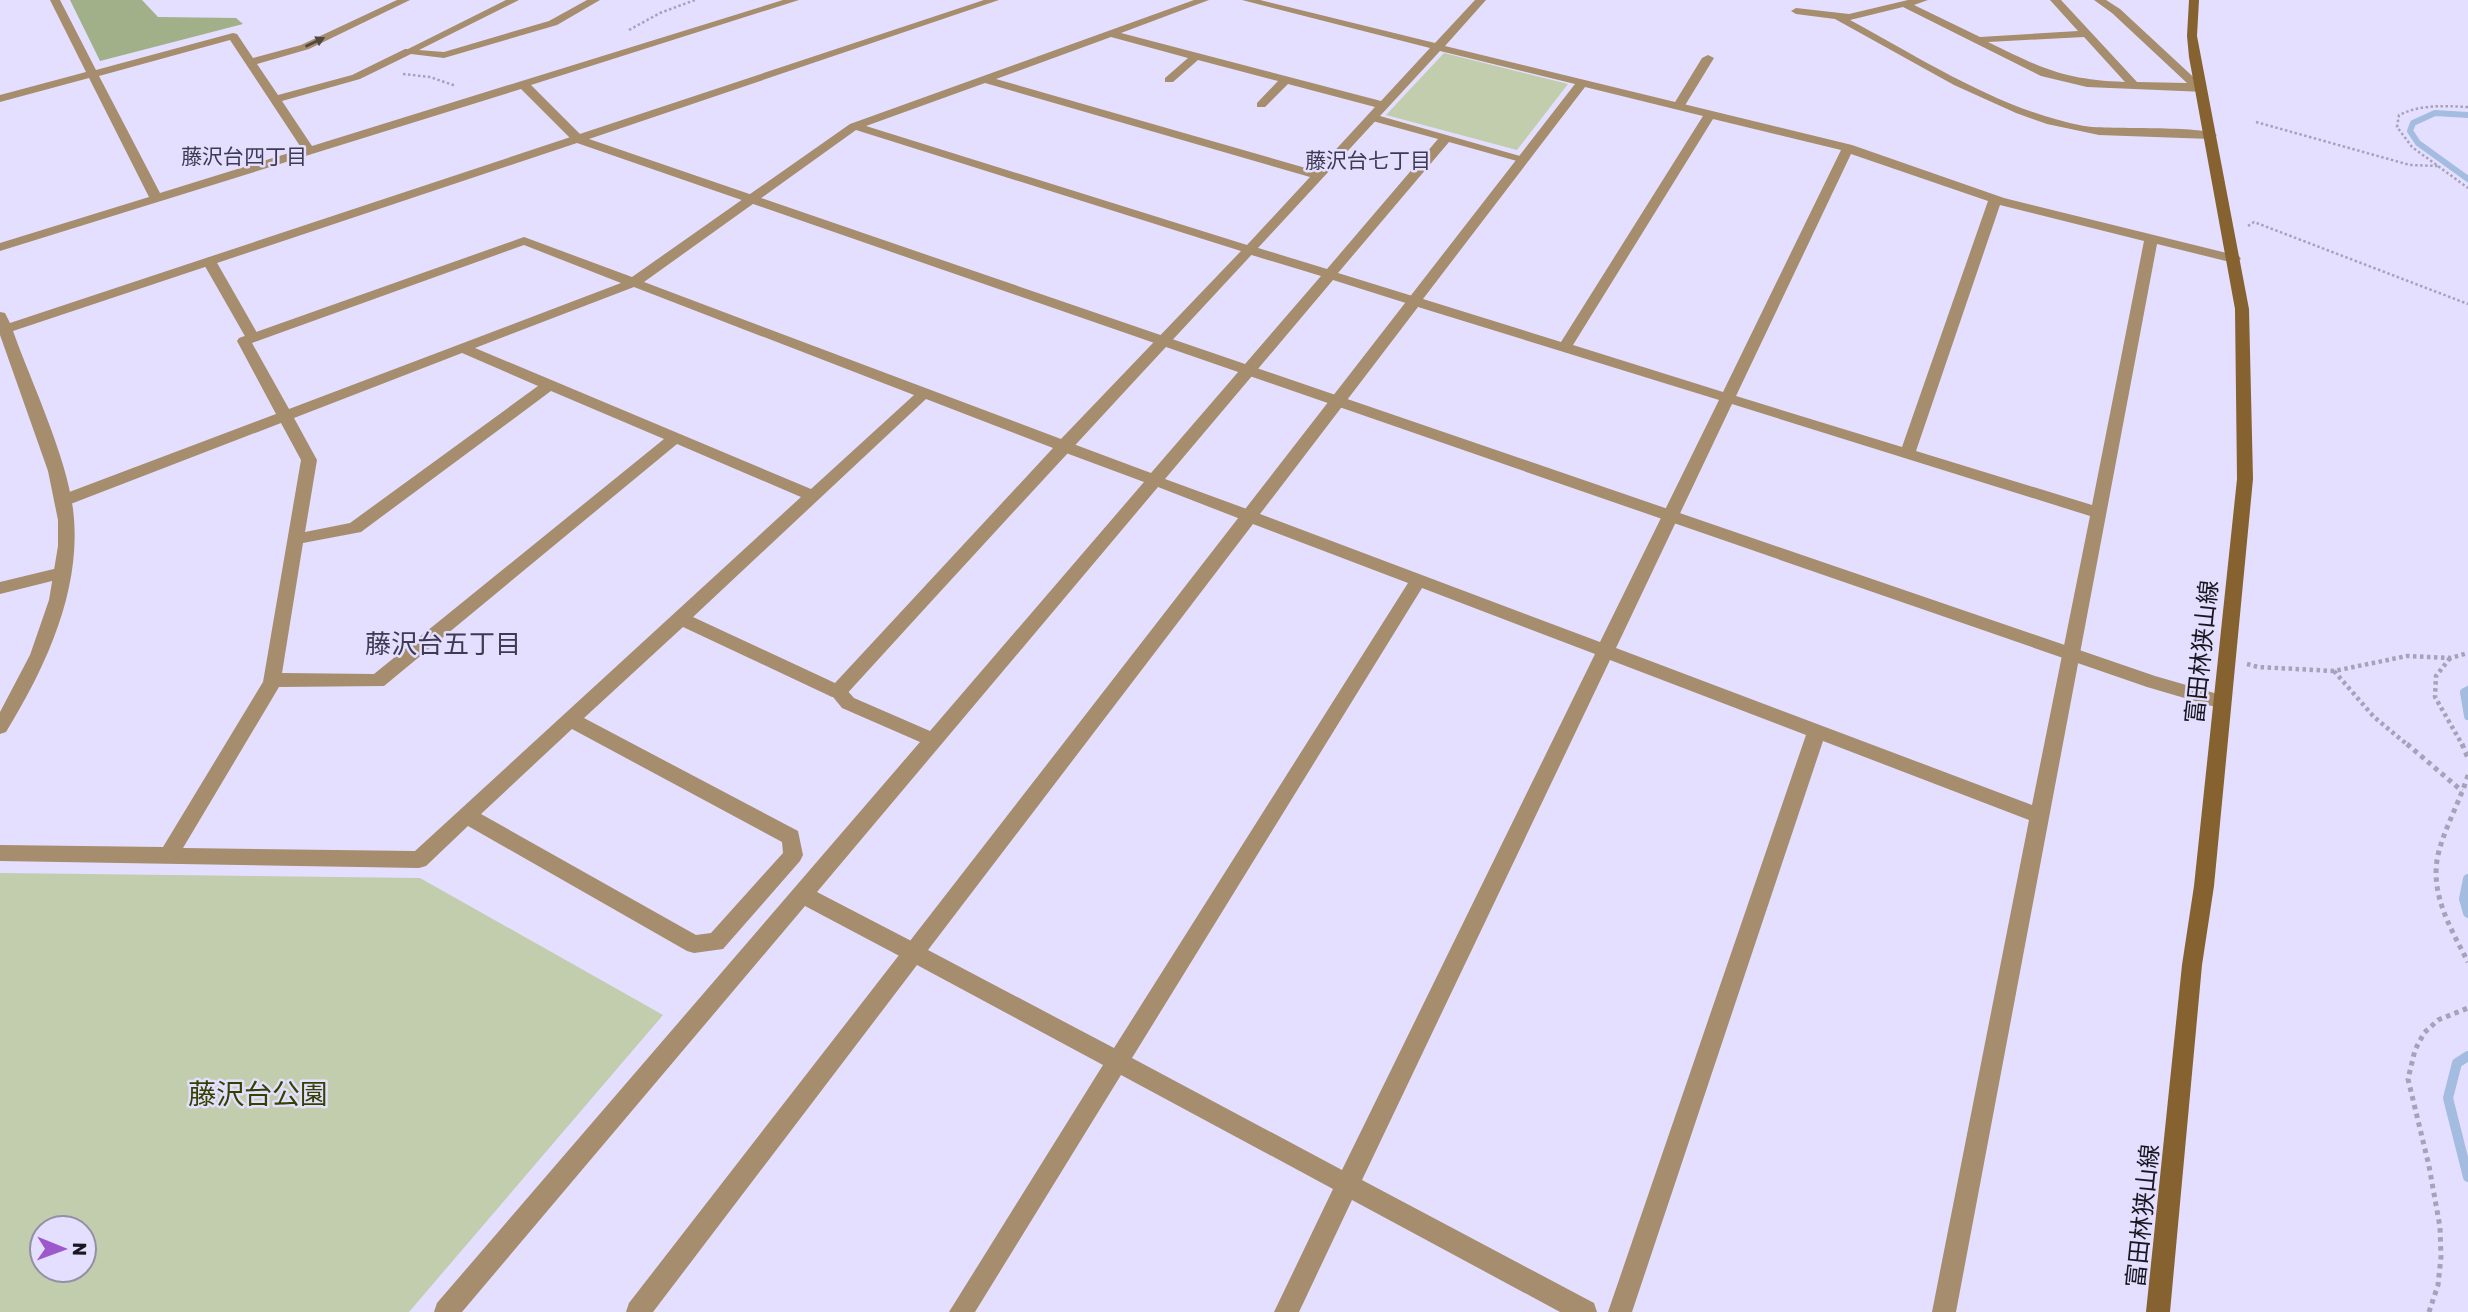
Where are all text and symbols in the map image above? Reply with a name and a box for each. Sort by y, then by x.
one-way arrow [305,36,325,48]
district label: 藤沢台四丁目 [181,144,307,169]
district label: 藤沢台七丁目 [1305,148,1431,173]
street label: 富田林狭山線 [2181,579,2223,725]
district label: 藤沢台五丁目 [365,629,521,660]
park label: 藤沢台公園 [188,1078,328,1111]
street label: 富田林狭山線 [2122,1143,2164,1289]
north arrow [28,1214,98,1284]
text: N [68,1242,91,1256]

